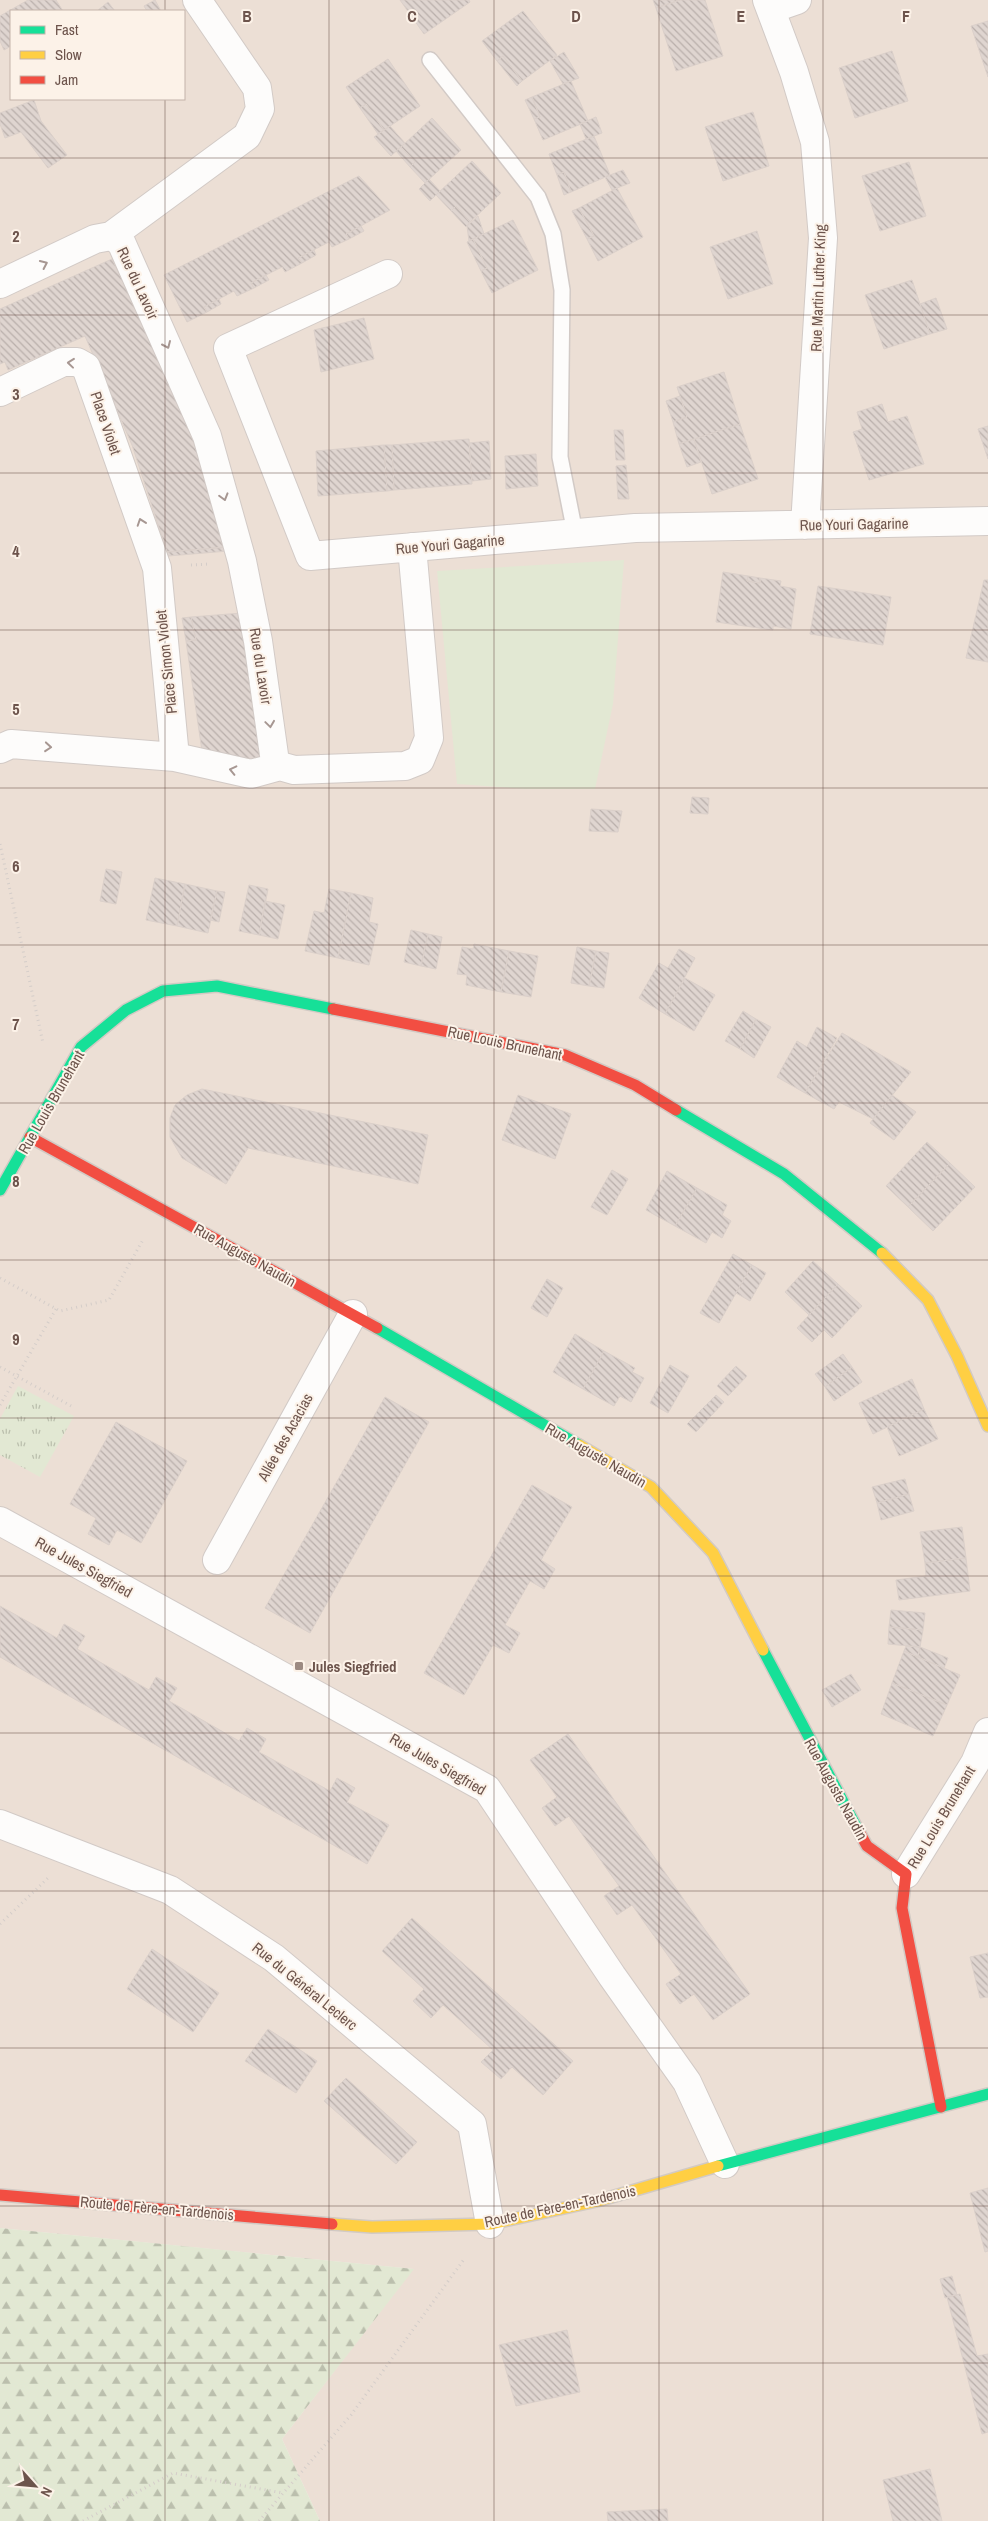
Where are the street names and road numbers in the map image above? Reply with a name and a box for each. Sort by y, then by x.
street label: Rue Martin Luther King [805,224,831,352]
street label: Rue du Lavoir [112,244,164,322]
street label: Place Violet [85,389,127,458]
street label: Rue Youri Gagarine [799,513,909,535]
street label: Rue Youri Gagarine [395,529,505,559]
street label: Place Simon Violet [150,608,182,715]
street label: Rue du Lavoir [245,626,277,706]
street label: Rue Louis Brunehant [446,1021,565,1065]
street label: Rue Louis Brunehant [13,1046,89,1158]
street label: Rue Auguste Naudin [190,1218,300,1292]
street label: Allée des Acacias [252,1389,318,1485]
street label: Rue Auguste Naudin [542,1418,650,1492]
street label: Rue Jules Siegfried [32,1532,136,1602]
street label: Rue Jules Siegfried [386,1728,490,1800]
street label: Rue Auguste Naudin [799,1734,873,1844]
street label: Rue Louis Brunehant [902,1761,980,1872]
street label: Rue du Général Leclerc [248,1937,362,2035]
street label: Route de Fère-en-Tardenois [482,2180,638,2232]
street label: Route de Fère-en-Tardenois [79,2191,235,2225]

